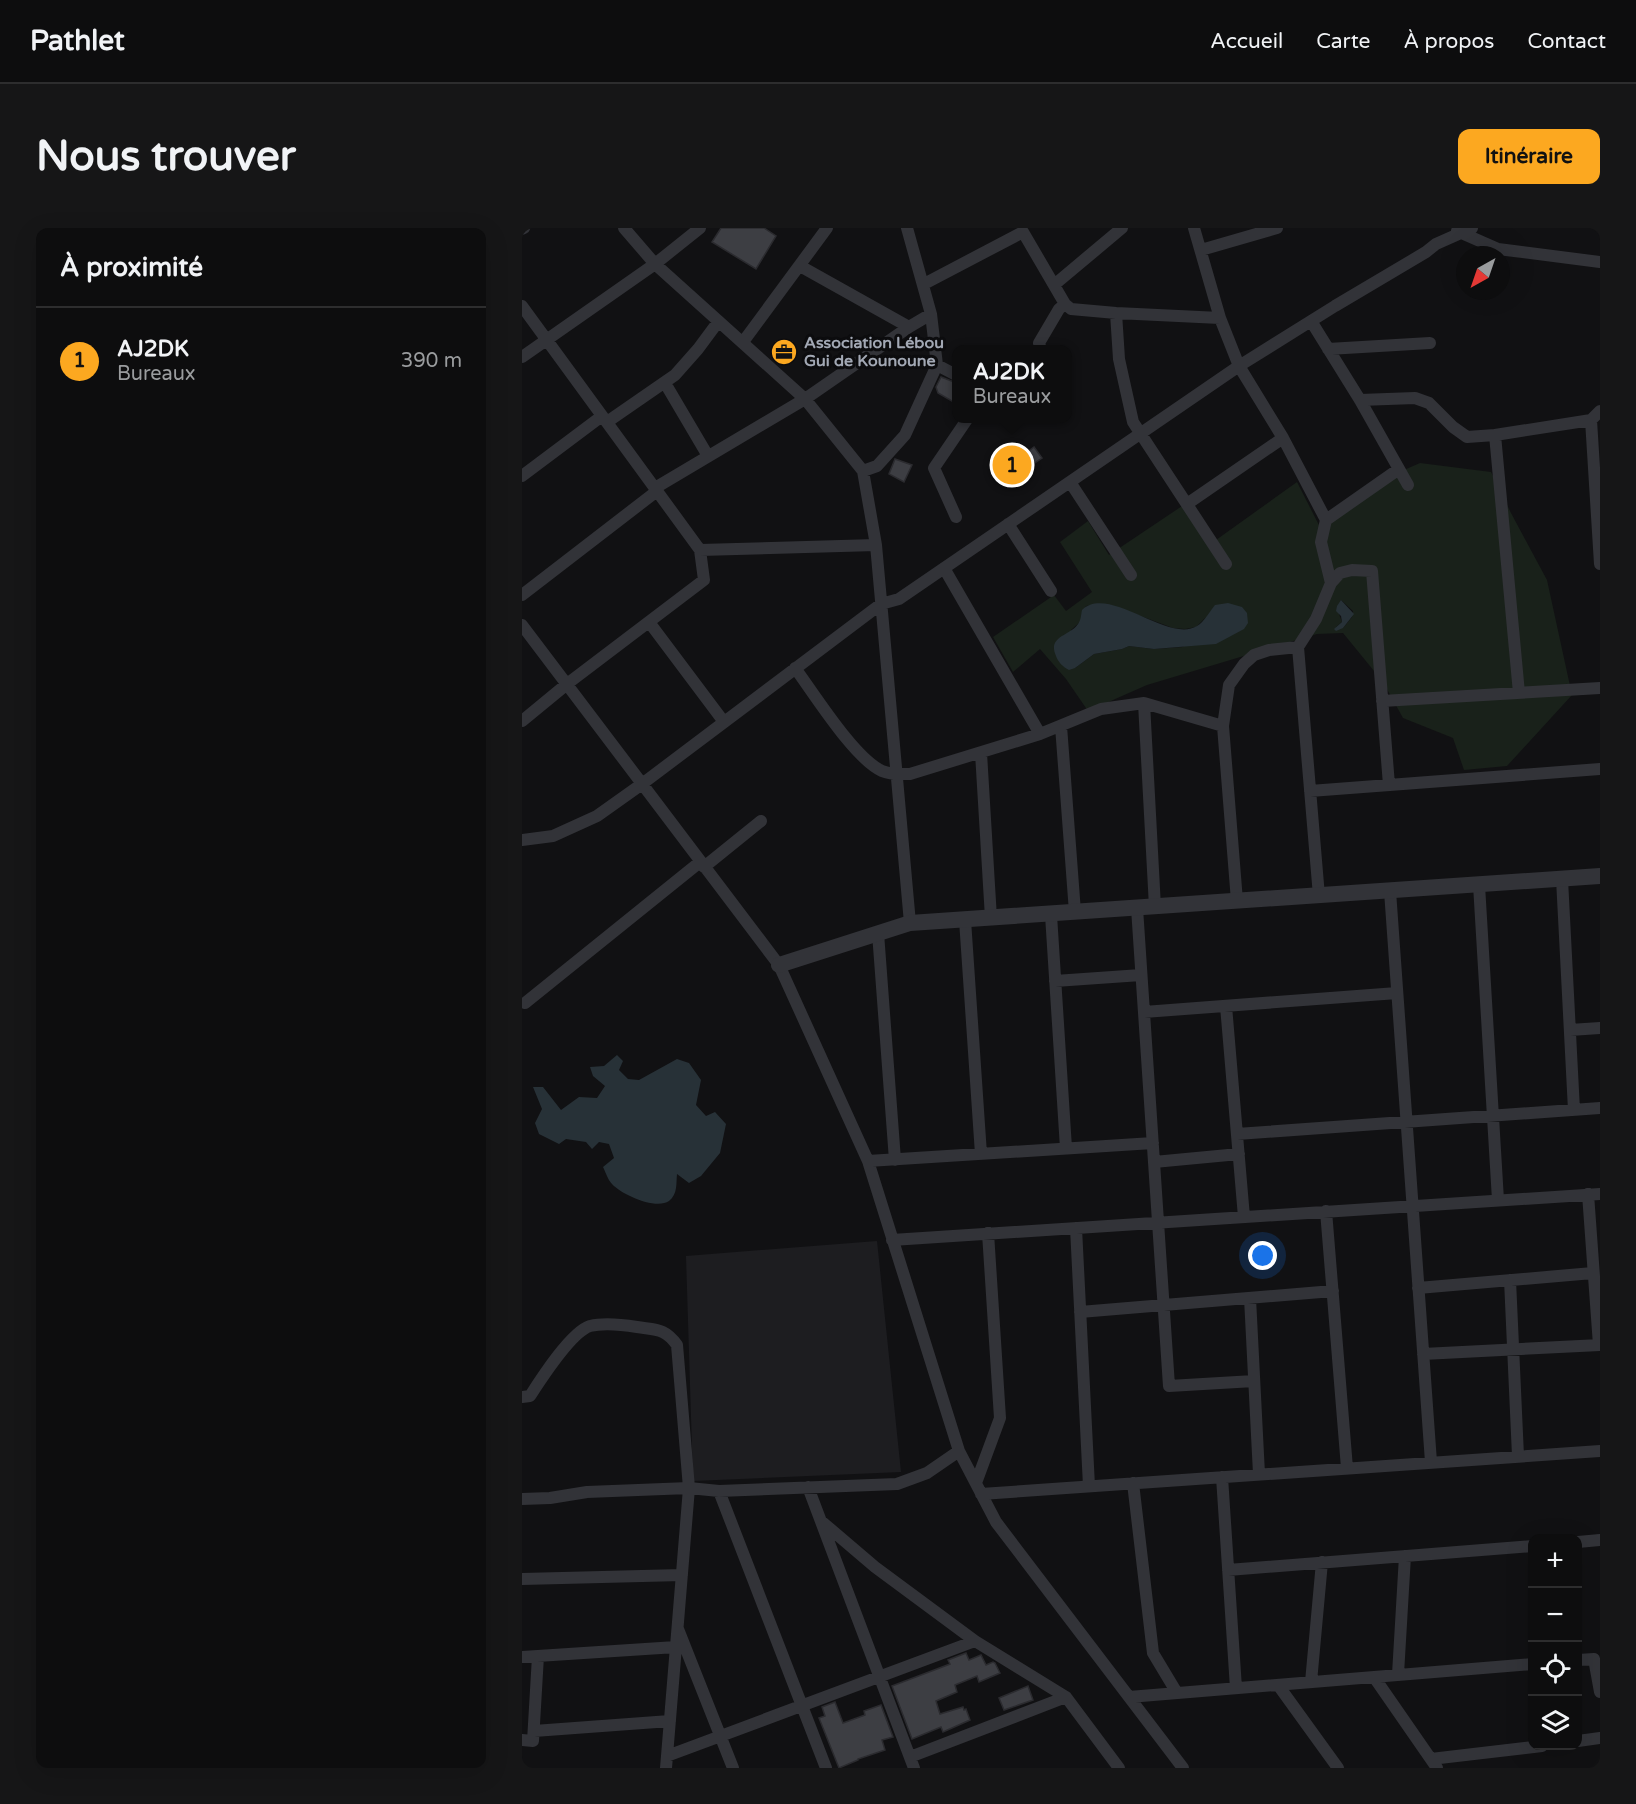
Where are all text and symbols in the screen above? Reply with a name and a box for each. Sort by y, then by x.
text: Pathlet [30,24,125,58]
text: Accueil [1210,29,1283,54]
text: Carte [1316,29,1370,54]
text: À propos [1403,29,1494,54]
text: Contact [1527,29,1606,54]
button: Itinéraire [1458,129,1600,184]
text: Nous trouver [36,131,296,182]
north arrow [1456,246,1510,300]
text: À proximité [60,252,203,283]
place label: Association Lébou Gui de Kounoune [804,333,944,371]
text: AJ2DK [117,336,189,362]
office icon: Association Lébou Gui de Kounoune [769,337,799,367]
popup [952,345,1072,423]
text: 1 [73,349,86,373]
text: 390 m [401,349,462,373]
text: AJ2DK [973,359,1045,385]
text: Bureaux [117,362,195,386]
text: Bureaux [973,385,1051,409]
pin: 1 [992,442,1032,488]
your location [1248,1241,1277,1270]
map controls [1528,1534,1582,1750]
button: + [1528,1534,1582,1588]
button: − [1528,1588,1582,1642]
button: locate [1528,1642,1582,1696]
button: layers [1528,1696,1582,1750]

